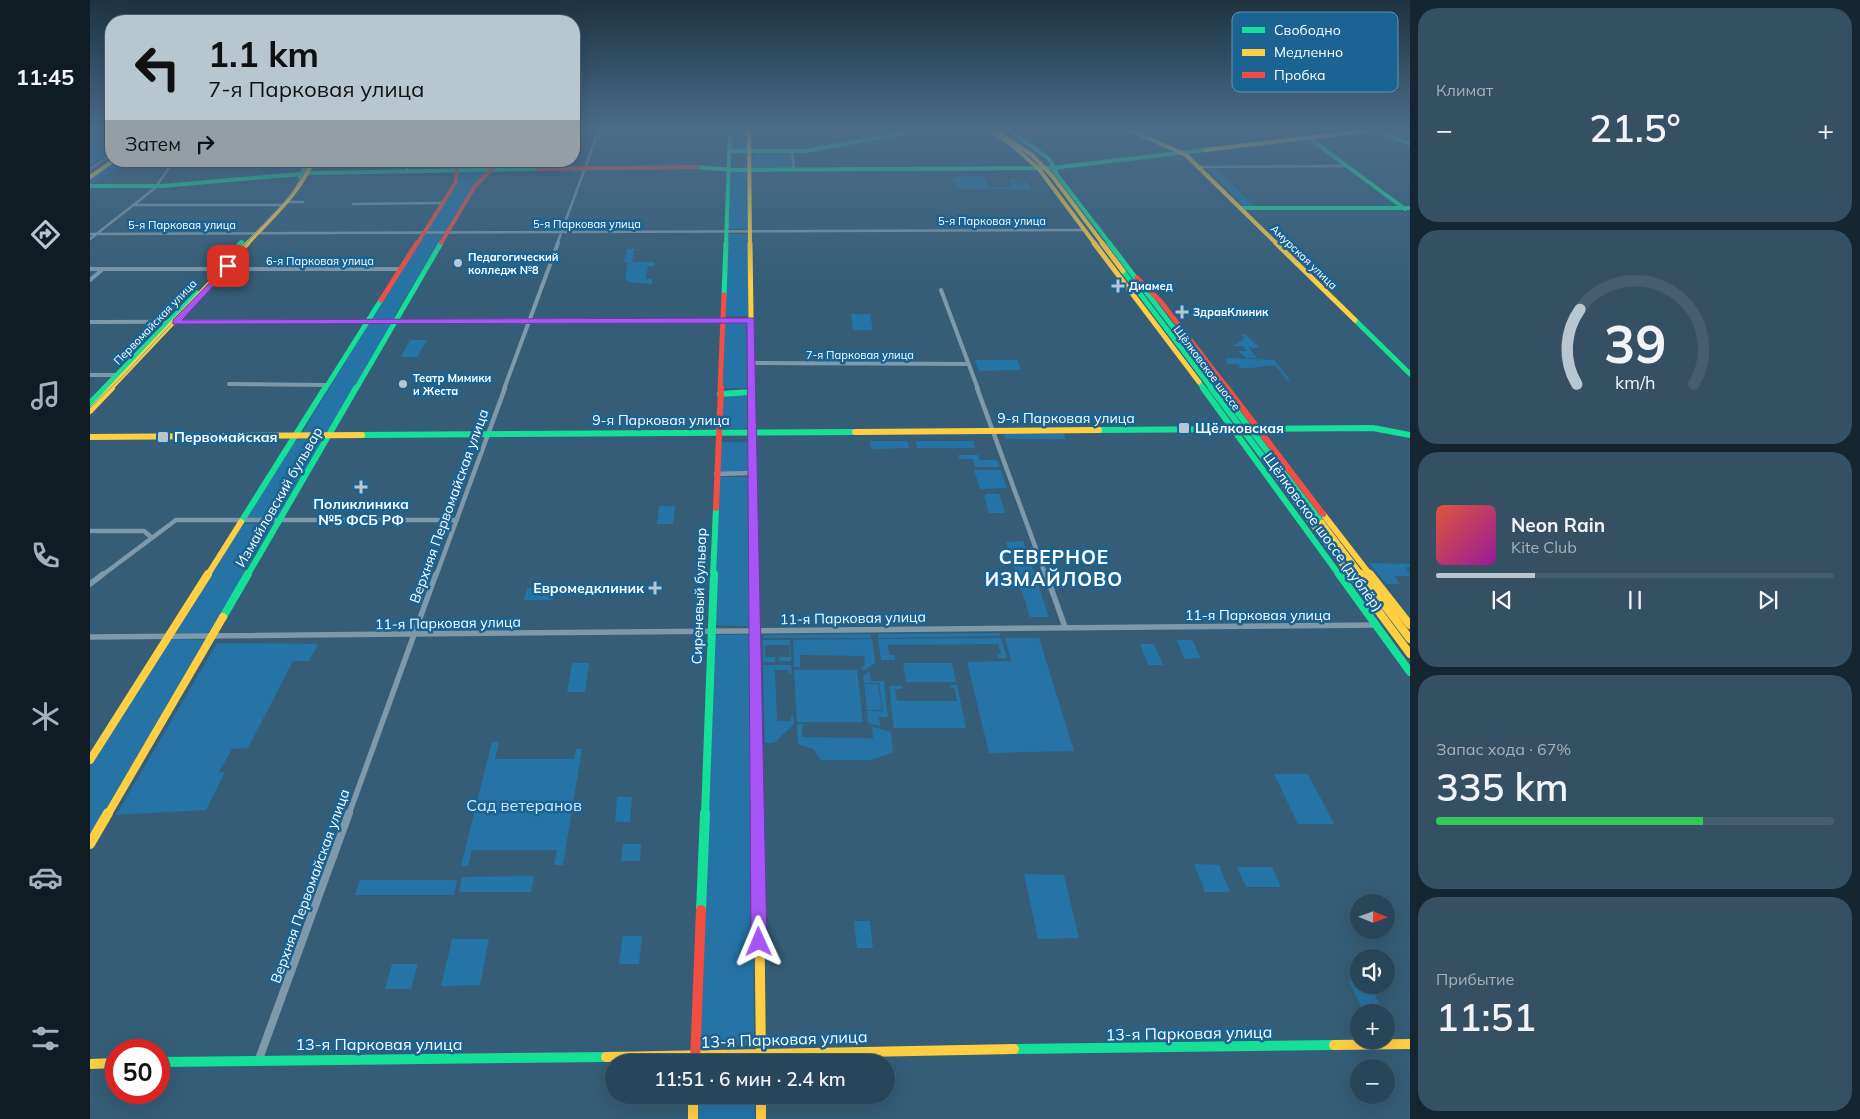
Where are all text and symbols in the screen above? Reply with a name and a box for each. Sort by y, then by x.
legend [1232,12,1398,92]
text: Свободно [1274,21,1341,39]
text: 1.1 km [208,32,319,76]
icon: left [125,35,190,100]
text: Медленно [1274,43,1343,61]
text: 11:45 [16,63,74,91]
text: Пробка [1274,66,1326,84]
text: 7-я Парковая улица [208,75,424,103]
text: Климат [1436,80,1493,100]
text: 21.5° [1589,104,1681,152]
text: − [1436,112,1453,147]
text: + [1817,112,1834,147]
icon: right [191,130,219,158]
text: Затем [125,132,181,156]
street label: 5-я Парковая улица [938,214,1046,228]
icon: directions [28,217,63,252]
street label: 5-я Парковая улица [533,217,641,231]
street label: 5-я Парковая улица [128,218,236,232]
street label: Амурская улица [1268,222,1340,292]
pin [207,245,249,287]
place label: Педагогический колледж №8 [468,250,558,277]
icon: arrive [214,252,242,280]
street label: 6-я Парковая улица [266,254,374,268]
marker: Педагогический колледж №8 [452,257,464,269]
street label: Первомайская улица [111,276,199,368]
marker: Диамед [1111,279,1125,293]
place label: Диамед [1129,279,1173,293]
marker: ЗдравКлиник [1175,305,1189,319]
place label: ЗдравКлиник [1193,305,1269,319]
text: 39 [1604,311,1666,376]
street label: Щёлковское шоссе [1170,323,1244,413]
street label: 7-я Парковая улица [806,348,914,362]
place label: Театр Мимики и Жеста [413,371,491,398]
text: km/h [1615,371,1655,393]
icon: music [28,378,63,413]
marker: Театр Мимики и Жеста [397,378,409,390]
street label: Верхняя Первомайская улица [405,407,493,605]
street label: 9-я Парковая улица [997,409,1135,427]
street label: 9-я Парковая улица [592,411,730,429]
place label: Щёлковская [1195,419,1284,437]
marker: Щёлковская [1177,421,1191,435]
street label: Измайловский бульвар [231,424,327,570]
place label: Первомайская [174,428,278,446]
marker: Первомайская [156,430,170,444]
street label: Щёлковское шоссе (дублёр) [1259,449,1387,615]
marker: Поликлиника №5 ФСБ РФ [354,480,368,494]
place label: Поликлиника №5 ФСБ РФ [313,495,409,529]
text: Neon Rain [1511,513,1605,537]
street label: Сиреневый бульвар [688,527,710,665]
text: Kite Club [1511,537,1577,557]
icon: phone [28,538,63,573]
district label: СЕВЕРНОЕ ИЗМАЙЛОВО [985,545,1123,591]
place label: Евромедклиник [533,579,645,597]
marker: Евромедклиник [648,581,662,595]
icon: previous [1488,586,1516,614]
icon: pause [1621,586,1649,614]
icon: next [1754,586,1782,614]
street label: 11-я Парковая улица [1185,606,1331,624]
street label: 11-я Парковая улица [780,608,926,628]
street label: 11-я Парковая улица [375,613,521,633]
icon: climate [28,699,63,734]
text: Запас хода · 67% [1436,739,1571,759]
text: 335 km [1436,763,1569,811]
street label: Верхняя Первомайская улица [266,787,354,985]
park label: Сад ветеранов [466,795,582,815]
icon: car [28,860,63,895]
north arrow [1350,894,1395,939]
map controls [1350,894,1395,1104]
position arrow [732,915,784,967]
button: sound [1350,949,1395,994]
text: Прибытие [1436,969,1514,989]
text: 11:51 [1436,993,1536,1041]
button: + [1350,1004,1395,1049]
icon: filters [28,1021,63,1056]
street label: 13-я Парковая улица [1105,1022,1273,1044]
street label: 13-я Парковая улица [700,1026,868,1052]
street label: 13-я Парковая улица [296,1034,462,1054]
speed limit sign: 50 [105,1039,170,1104]
button: − [1350,1059,1395,1104]
text: 11:51 · 6 мин · 2.4 km [654,1067,846,1091]

